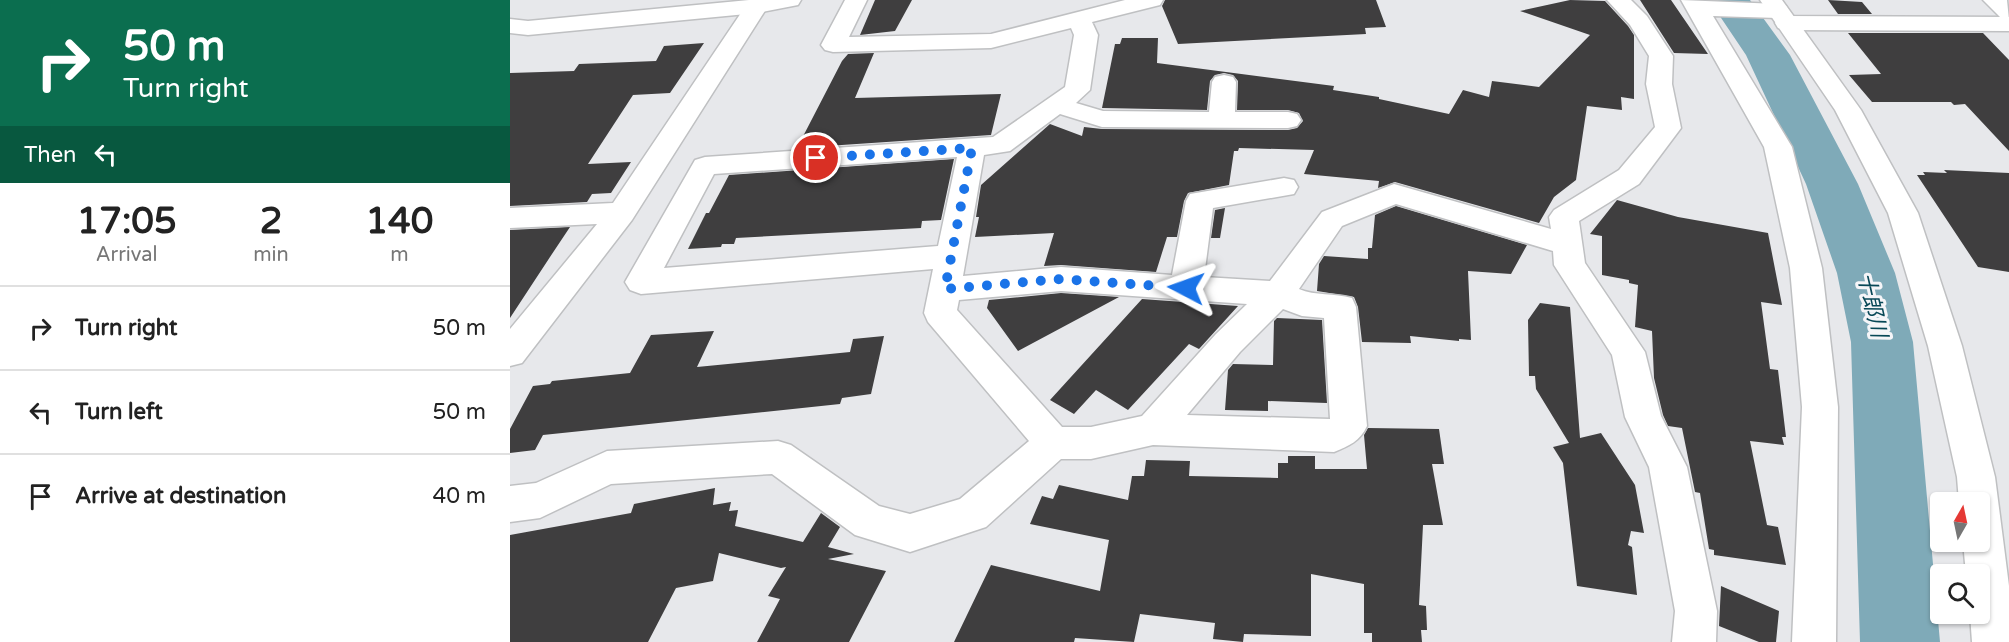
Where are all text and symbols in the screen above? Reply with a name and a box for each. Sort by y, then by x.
text: 50 m [123,21,225,72]
icon: right [24,24,102,102]
text: Turn right [123,72,249,105]
pin [790,132,841,183]
icon: left [89,138,122,171]
icon: arrive [799,141,832,174]
text: Then [24,142,77,168]
text: 17:05 [77,200,177,243]
text: 2 [260,200,282,243]
text: 140 [365,200,433,243]
text: Arrival [96,243,158,267]
text: min [253,243,289,267]
text: m [390,243,409,267]
position arrow [1154,256,1218,320]
water label: 十郎川 [1852,270,1893,342]
icon: right [24,312,57,345]
text: Turn right [75,315,177,341]
text: 50 m [432,315,486,341]
icon: left [24,396,57,429]
text: Turn left [75,399,163,425]
text: 50 m [432,399,486,425]
icon: arrive [24,480,57,513]
text: Arrive at destination [75,483,286,509]
text: 40 m [432,483,486,509]
north arrow [1930,492,1990,552]
map controls [1930,492,1990,624]
button: search [1930,564,1990,624]

